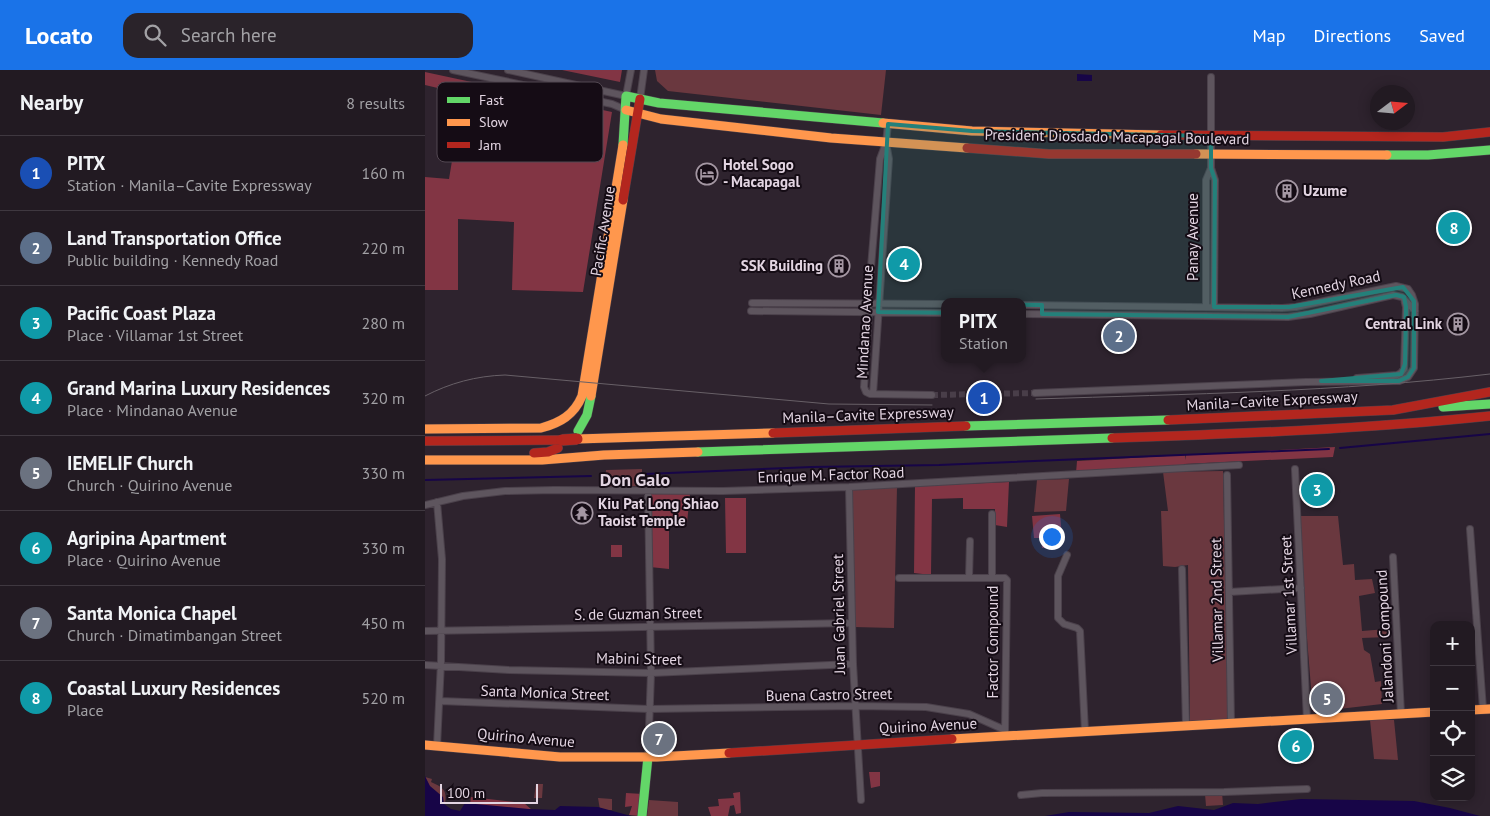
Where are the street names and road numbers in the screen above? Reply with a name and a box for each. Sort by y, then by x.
street label: President Diosdado Macapagal Boulevard [984,125,1250,148]
street label: Pacific Avenue [586,185,619,277]
street label: Panay Avenue [1183,193,1202,281]
street label: Mindanao Avenue [852,265,877,379]
street label: Kennedy Road [1290,266,1382,303]
street label: Manila–Cavite Expressway [1186,387,1358,414]
street label: Manila–Cavite Expressway [782,402,954,427]
street label: Enrique M. Factor Road [757,462,905,487]
street label: Villamar 1st Street [1276,535,1301,656]
street label: Villamar 2nd Street [1206,538,1227,663]
street label: Juan Gabriel Street [828,554,849,675]
street label: Jalandoni Compound [1372,569,1398,704]
street label: Factor Compound [983,586,1002,698]
street label: S. de Guzman Street [574,603,702,624]
street label: Mabini Street [596,648,682,669]
street label: Santa Monica Street [480,681,610,704]
street label: Buena Castro Street [765,684,893,705]
street label: Quirino Avenue [878,713,977,738]
street label: Quirino Avenue [476,724,576,751]

